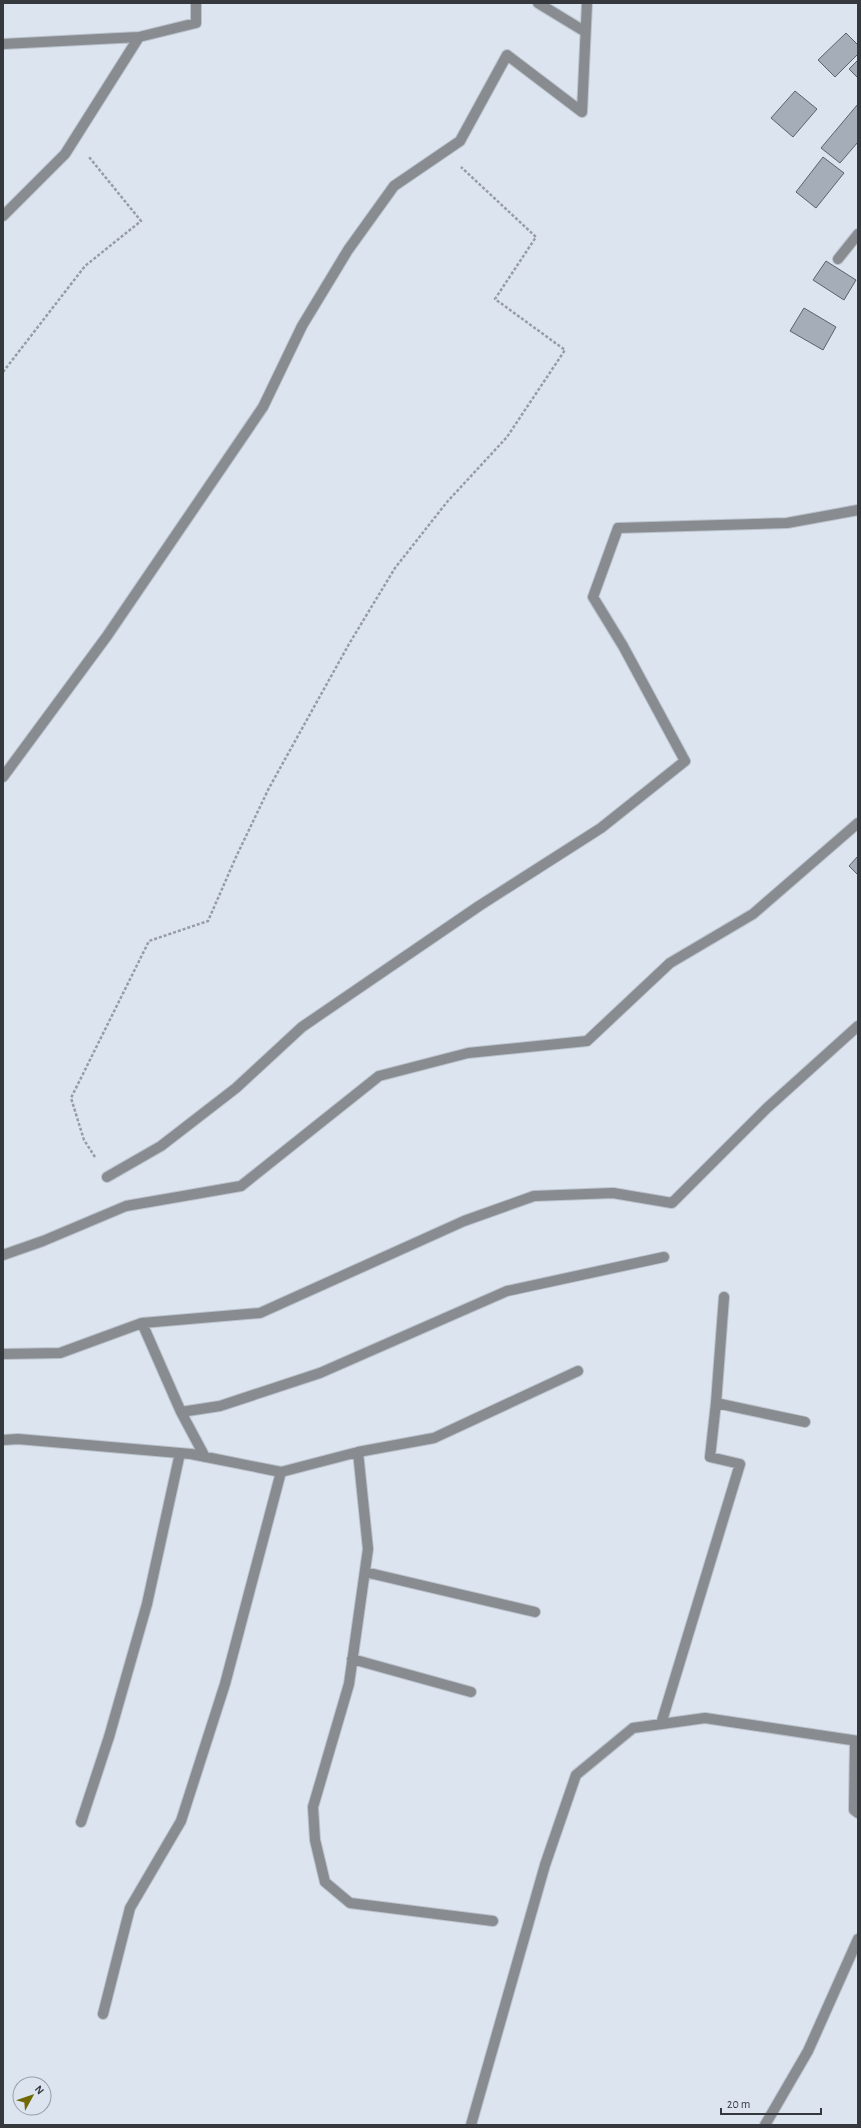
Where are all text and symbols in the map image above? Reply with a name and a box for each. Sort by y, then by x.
north arrow [12,2076,52,2116]
text: N [33,2083,46,2096]
scale bar [721,2090,821,2116]
text: 20 m [727,2098,750,2110]

